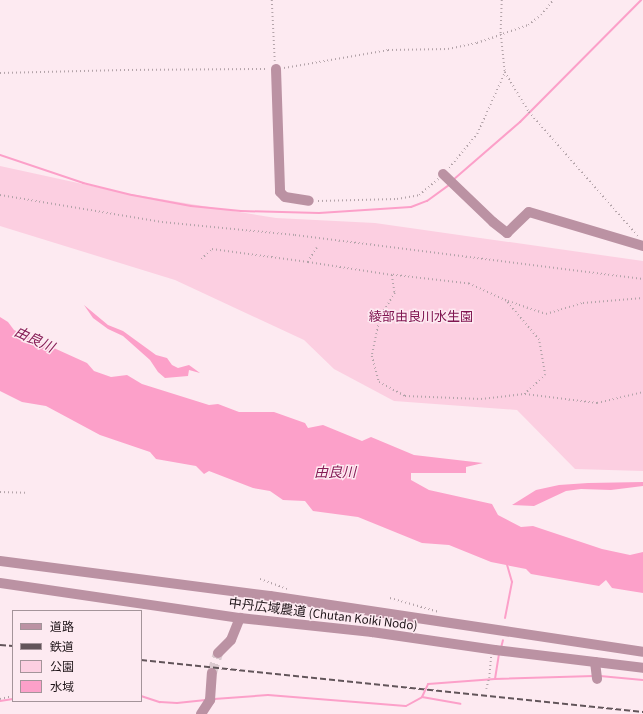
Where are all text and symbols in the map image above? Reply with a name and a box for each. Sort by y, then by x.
park label: 綾部由良川水生園 [369,309,473,325]
water label: 由良川 [11,324,57,356]
water label: 由良川 [314,465,356,481]
street label: 中丹広域農道 (Chutan Koiki Nodo) [228,596,418,634]
legend [12,610,142,702]
text: 道路 [50,619,74,636]
text: 鉄道 [50,639,74,656]
text: 公園 [50,659,74,676]
text: 水域 [50,679,74,696]

